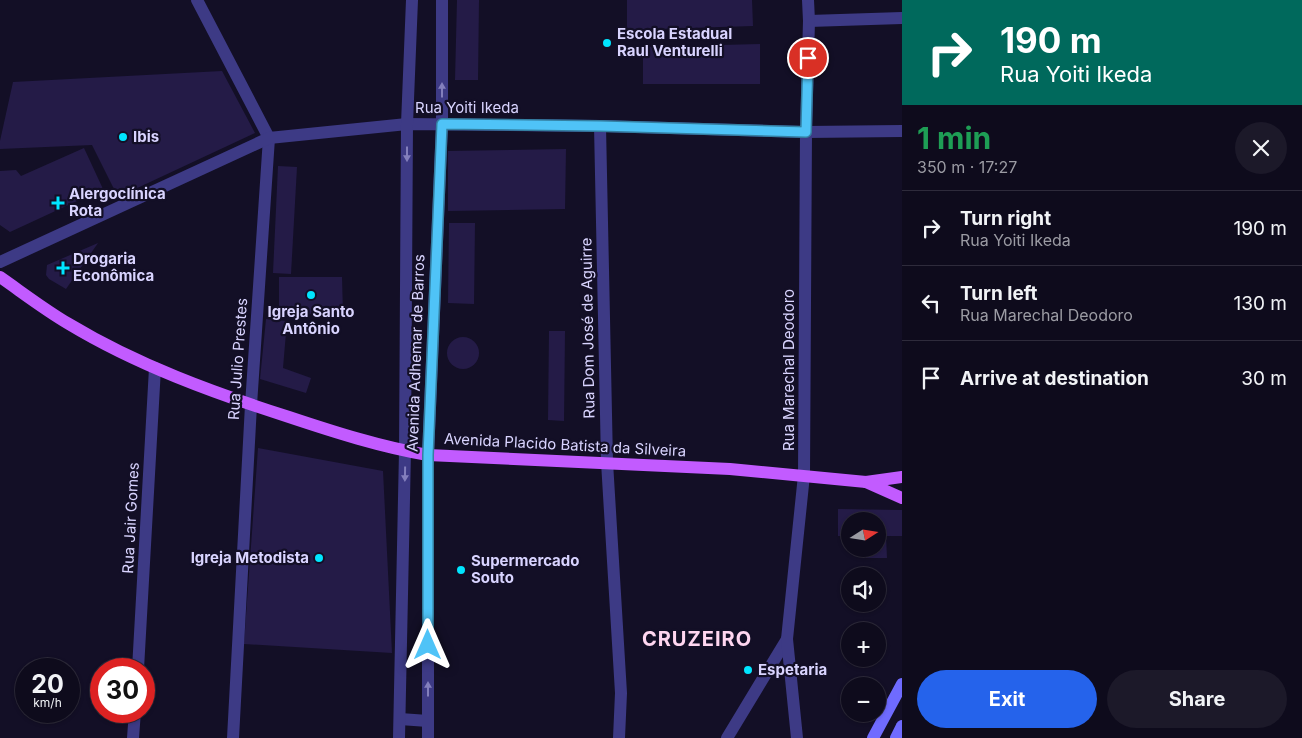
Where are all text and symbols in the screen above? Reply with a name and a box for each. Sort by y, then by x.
text: 190 m [1000,19,1102,61]
icon: right [917,20,982,85]
place label: Escola Estadual Raul Venturelli [617,24,732,60]
marker: Escola Estadual Raul Venturelli [601,37,613,49]
pin [787,37,829,79]
icon: arrive [794,44,822,72]
text: Rua Yoiti Ikeda [1000,61,1152,87]
one-way arrow [438,81,446,97]
street label: Rua Yoiti Ikeda [415,98,519,117]
text: 1 min [917,120,991,156]
button: close [1235,122,1287,174]
place label: Ibis [133,127,159,146]
marker: Ibis [117,131,129,143]
one-way arrow [403,146,411,162]
text: 350 m · 17:27 [917,157,1017,177]
place label: Alergoclínica Rota [69,184,166,220]
marker: Alergoclínica Rota [51,196,65,210]
text: Turn right [960,207,1051,230]
icon: right [917,214,945,242]
text: 190 m [1234,217,1287,240]
text: Rua Yoiti Ikeda [960,230,1071,250]
street label: Rua Dom José de Aguirre [576,237,599,419]
place label: Drogaria Econômica [73,249,154,285]
street label: Avenida Adhemar de Barros [403,254,428,452]
marker: Drogaria Econômica [57,262,69,274]
text: Turn left [960,282,1038,305]
marker: Igreja Santo Antônio [305,289,317,301]
street label: Rua Marechal Deodoro [779,289,798,451]
icon: left [917,289,945,317]
text: 130 m [1234,292,1287,315]
street label: Rua Julio Prestes [224,297,251,421]
place label: Igreja Santo Antônio [267,302,355,338]
text: Rua Marechal Deodoro [960,305,1133,325]
icon: arrive [917,364,945,392]
text: Arrive at destination [960,367,1149,390]
text: 30 m [1241,367,1287,390]
street label: Avenida Placido Batista da Silveira [443,429,687,460]
street label: Rua Jair Gomes [118,462,143,574]
one-way arrow [400,466,408,482]
north arrow [841,512,886,558]
map controls [841,512,886,722]
place label: Igreja Metodista [191,548,309,567]
place label: Supermercado Souto [471,551,579,587]
marker: Igreja Metodista [313,552,325,564]
marker: Supermercado Souto [455,564,467,576]
button: sound [841,567,886,612]
position arrow [401,618,453,670]
button: + [841,622,886,667]
district label: CRUZEIRO [642,627,752,651]
speed limit sign: 30 [90,658,155,723]
place label: Espetaria [758,660,827,679]
marker: Espetaria [742,664,754,676]
text: 20 [31,669,64,699]
button: Exit [917,670,1097,728]
button: Share [1107,670,1287,728]
button: − [841,677,886,722]
one-way arrow [424,681,432,697]
text: km/h [33,695,62,710]

